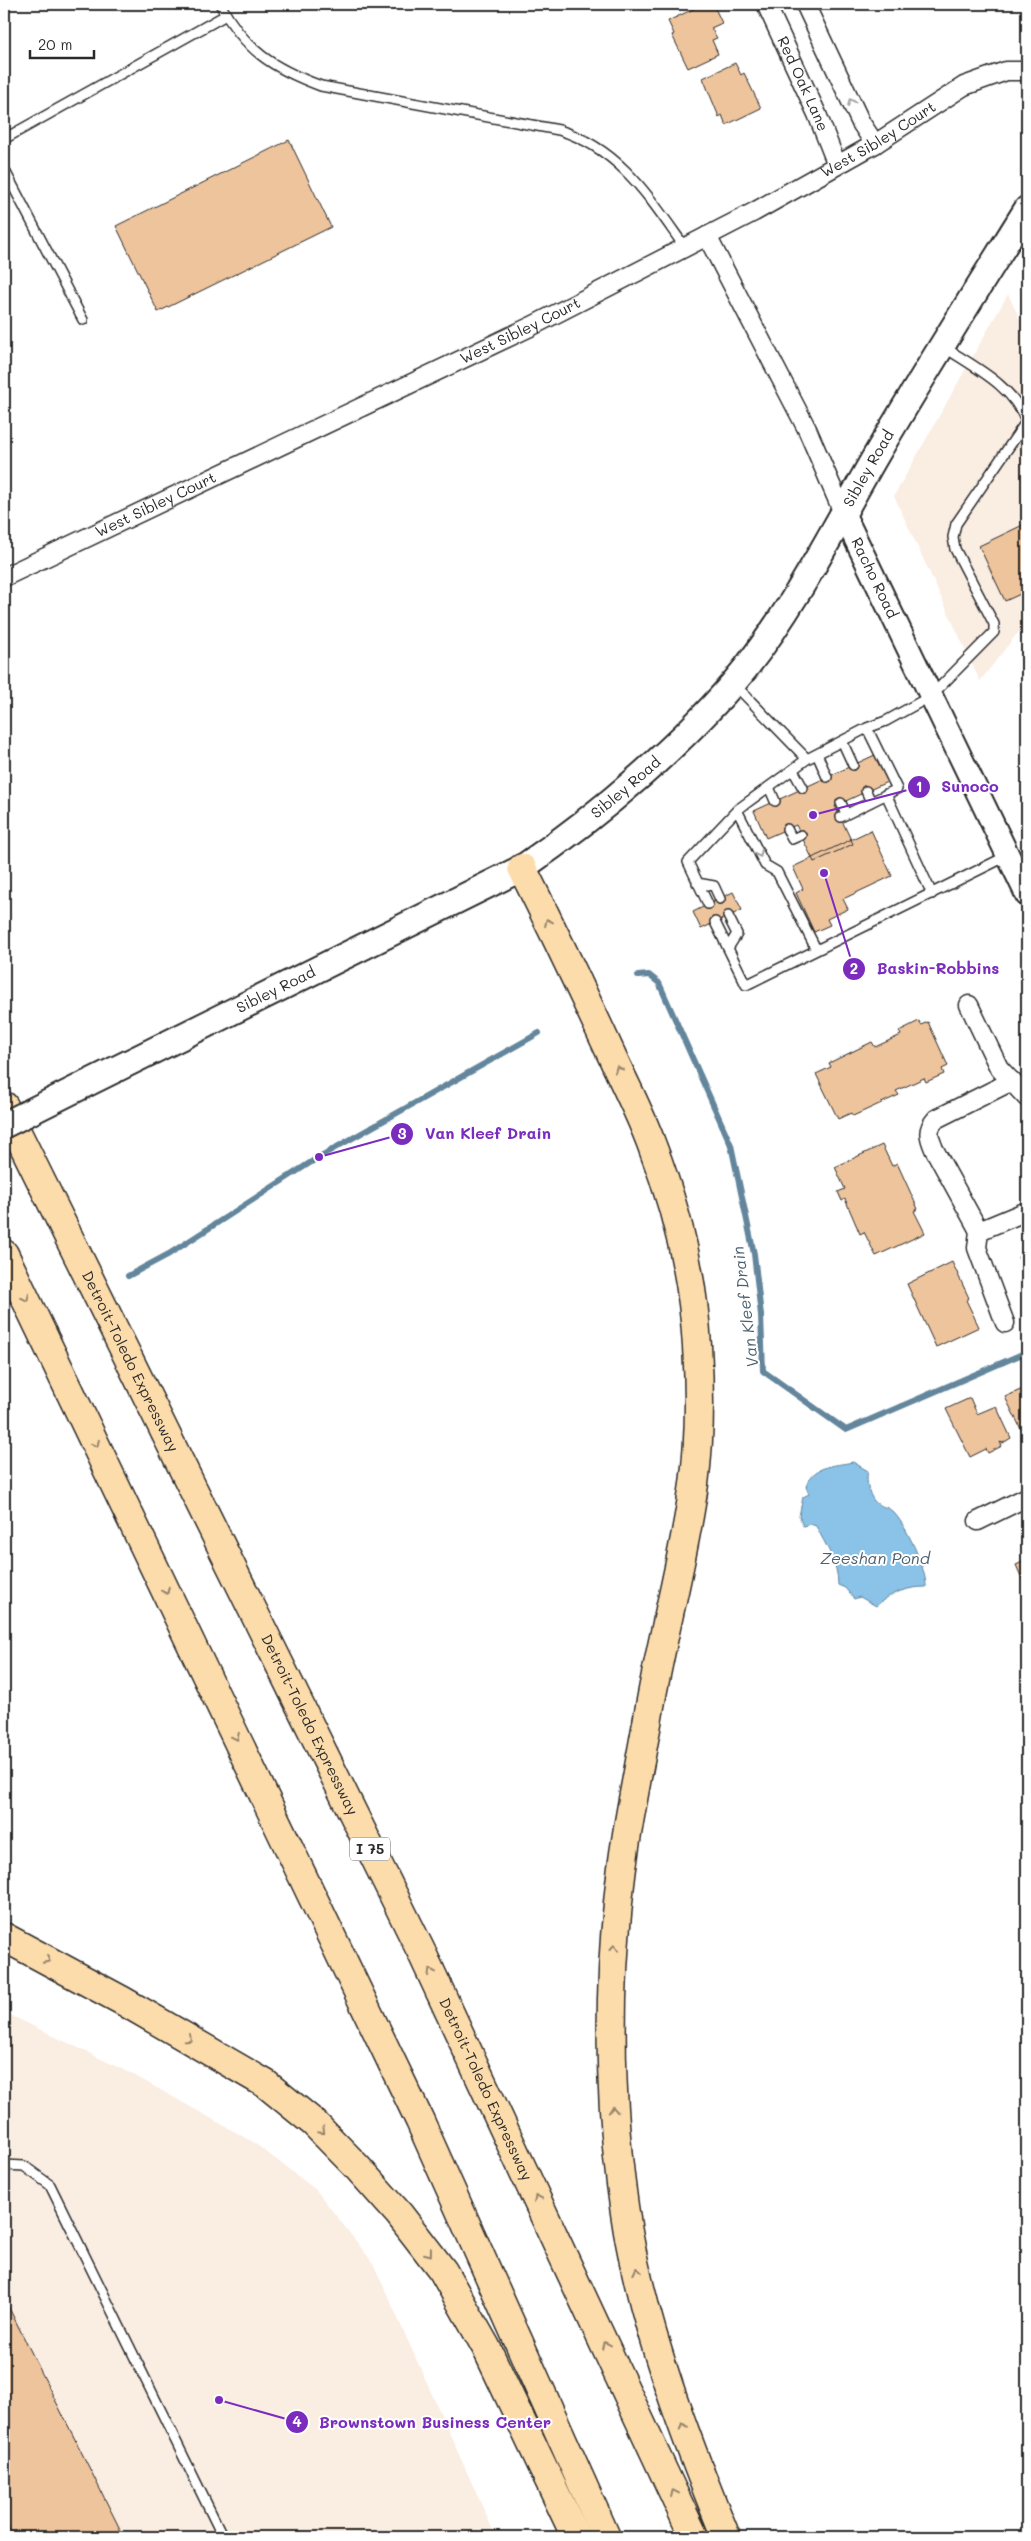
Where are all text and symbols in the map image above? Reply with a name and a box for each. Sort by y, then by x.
scale bar [30,28,94,60]
street label: Red Oak Lane [773,33,834,134]
text: 20 m [38,34,72,54]
street label: West Sibley Court [817,96,939,182]
one-way arrow [847,98,857,107]
street label: West Sibley Court [456,292,583,368]
street label: Sibley Road [838,426,898,510]
street label: West Sibley Court [92,467,219,541]
street label: Racho Road [847,534,903,621]
street label: Sibley Road [586,752,664,822]
callout: Sunoco [906,771,1009,802]
text: Sunoco [941,775,999,796]
text: 1 [916,776,922,796]
one-way arrow [753,849,763,858]
one-way arrow [545,918,555,927]
callout: Baskin-Robbins [842,953,1009,984]
text: Baskin-Robbins [877,957,999,978]
text: 2 [850,958,858,978]
street label: Sibley Road [233,961,318,1017]
one-way arrow [613,1065,624,1074]
callout: Van Kleef Drain [390,1118,561,1149]
text: Van Kleef Drain [425,1122,551,1143]
text: 3 [397,1123,407,1143]
water label: Van Kleef Drain [727,1245,762,1369]
street label: Detroit-Toledo Expressway [78,1267,184,1455]
one-way arrow [20,1292,30,1301]
one-way arrow [90,1439,100,1448]
water label: Zeeshan Pond [820,1547,931,1568]
one-way arrow [160,1585,170,1594]
street label: Detroit-Toledo Expressway [257,1630,363,1818]
one-way arrow [230,1732,241,1741]
road number: I 75 [350,1838,390,1860]
one-way arrow [609,1944,620,1952]
one-way arrow [42,1954,51,1964]
one-way arrow [427,1968,437,1977]
street label: Detroit-Toledo Expressway [435,1994,538,2184]
one-way arrow [184,2033,193,2043]
one-way arrow [608,2106,619,2114]
one-way arrow [316,2125,325,2134]
one-way arrow [533,2194,544,2203]
one-way arrow [424,2247,432,2256]
one-way arrow [632,2266,643,2275]
one-way arrow [602,2341,613,2350]
callout: Brownstown Business Center [284,2407,561,2438]
text: 4 [292,2411,302,2431]
text: Brownstown Business Center [319,2411,551,2432]
one-way arrow [679,2423,689,2431]
one-way arrow [670,2489,680,2498]

